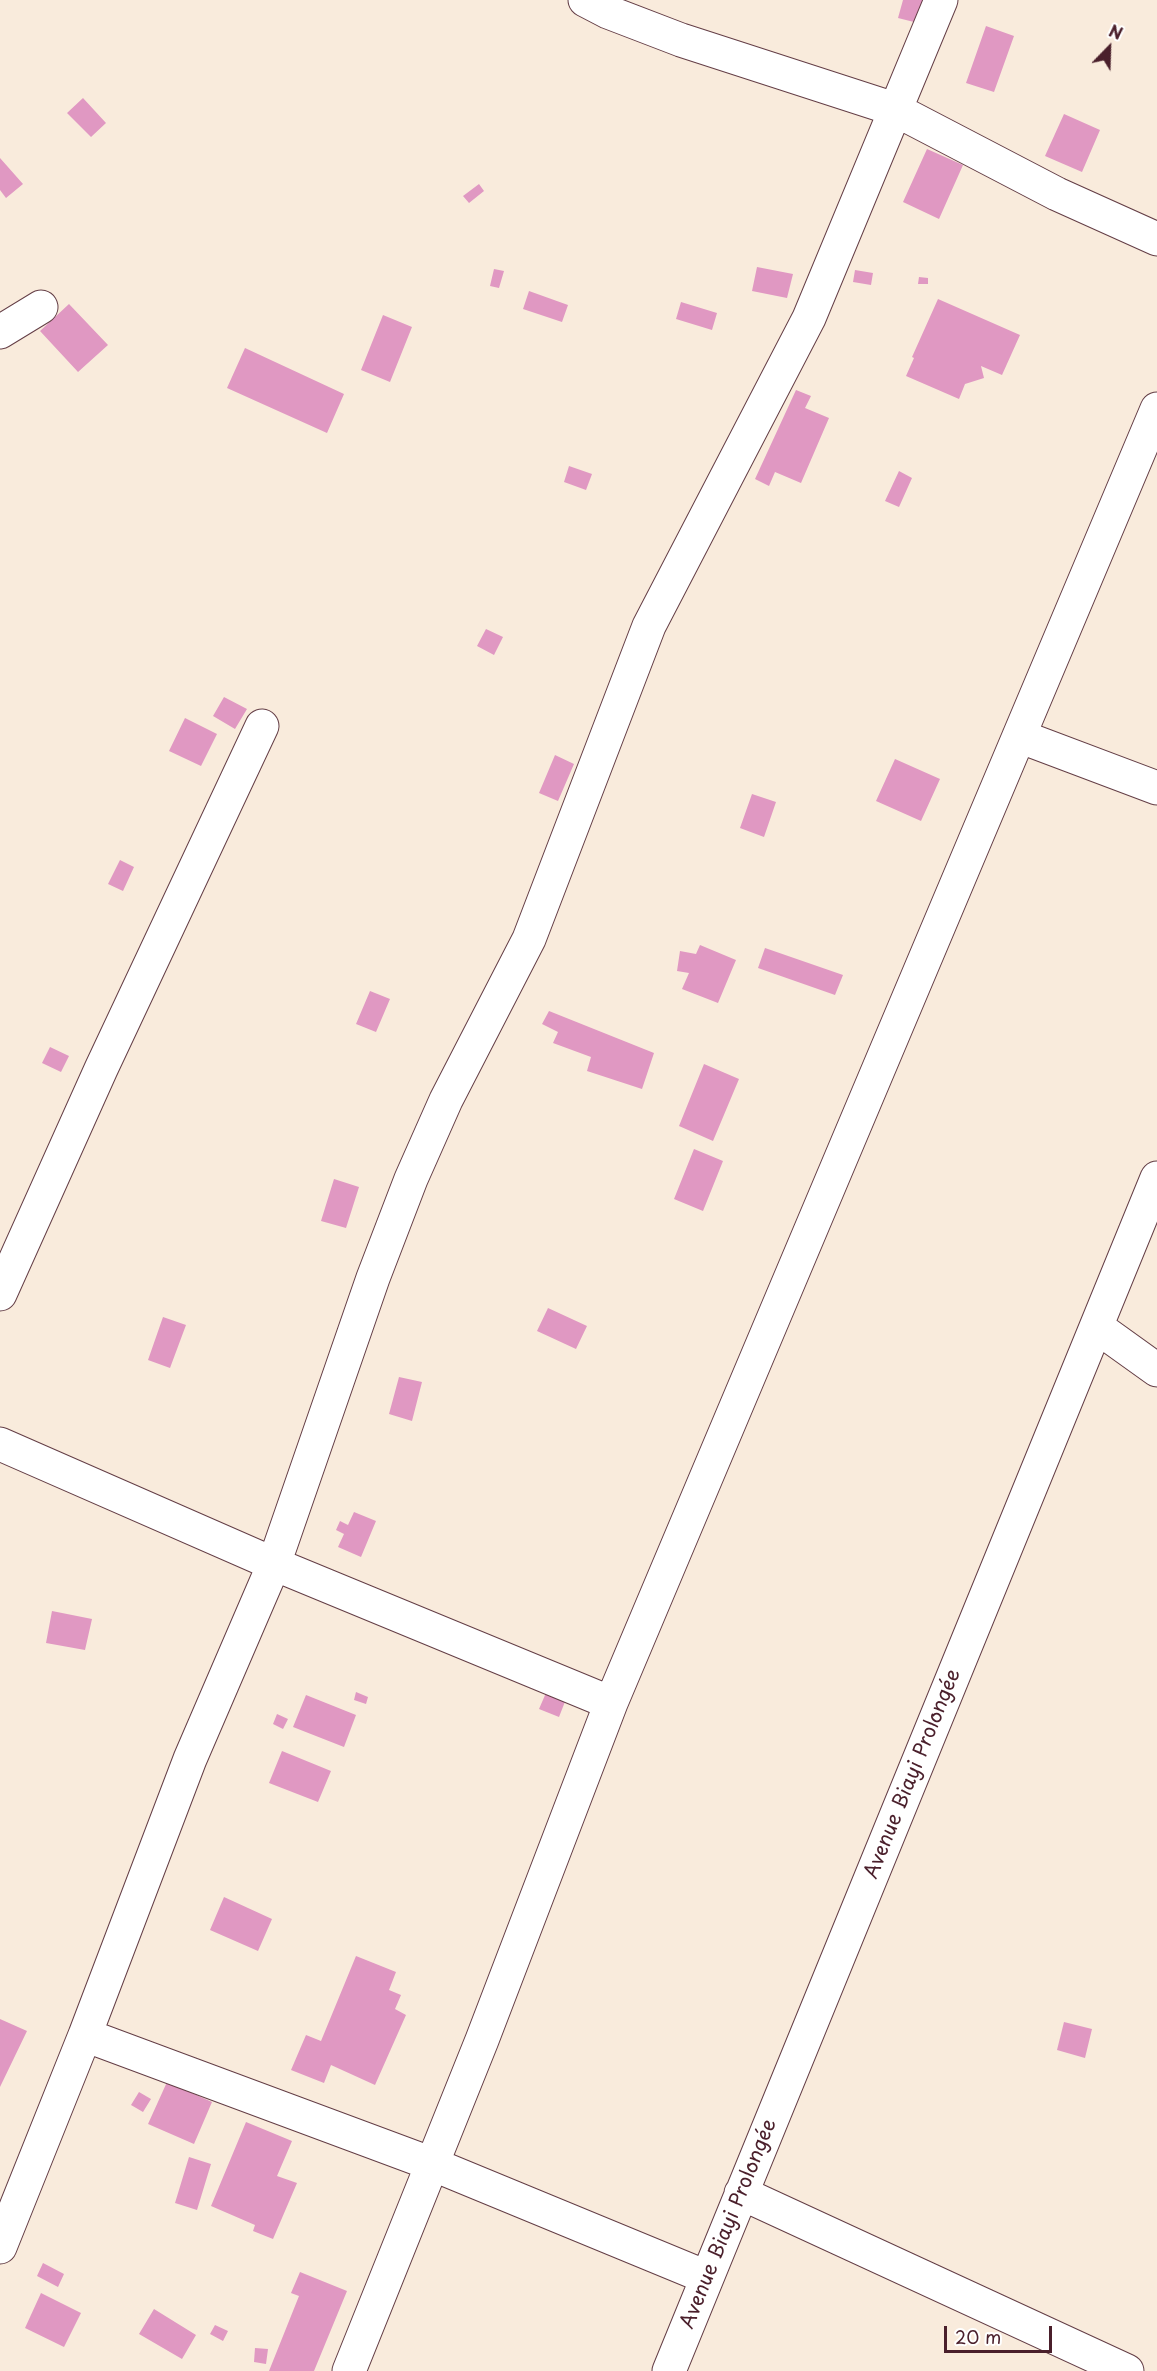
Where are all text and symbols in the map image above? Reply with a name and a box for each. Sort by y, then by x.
north arrow [1079,18,1139,78]
text: N [1106,18,1127,45]
street label: Avenue Biayi Prolongée [860,1666,966,1882]
street label: Avenue Biayi Prolongée [676,2116,782,2332]
scale bar [947,2314,1055,2352]
text: 20 m [955,2323,1001,2350]

